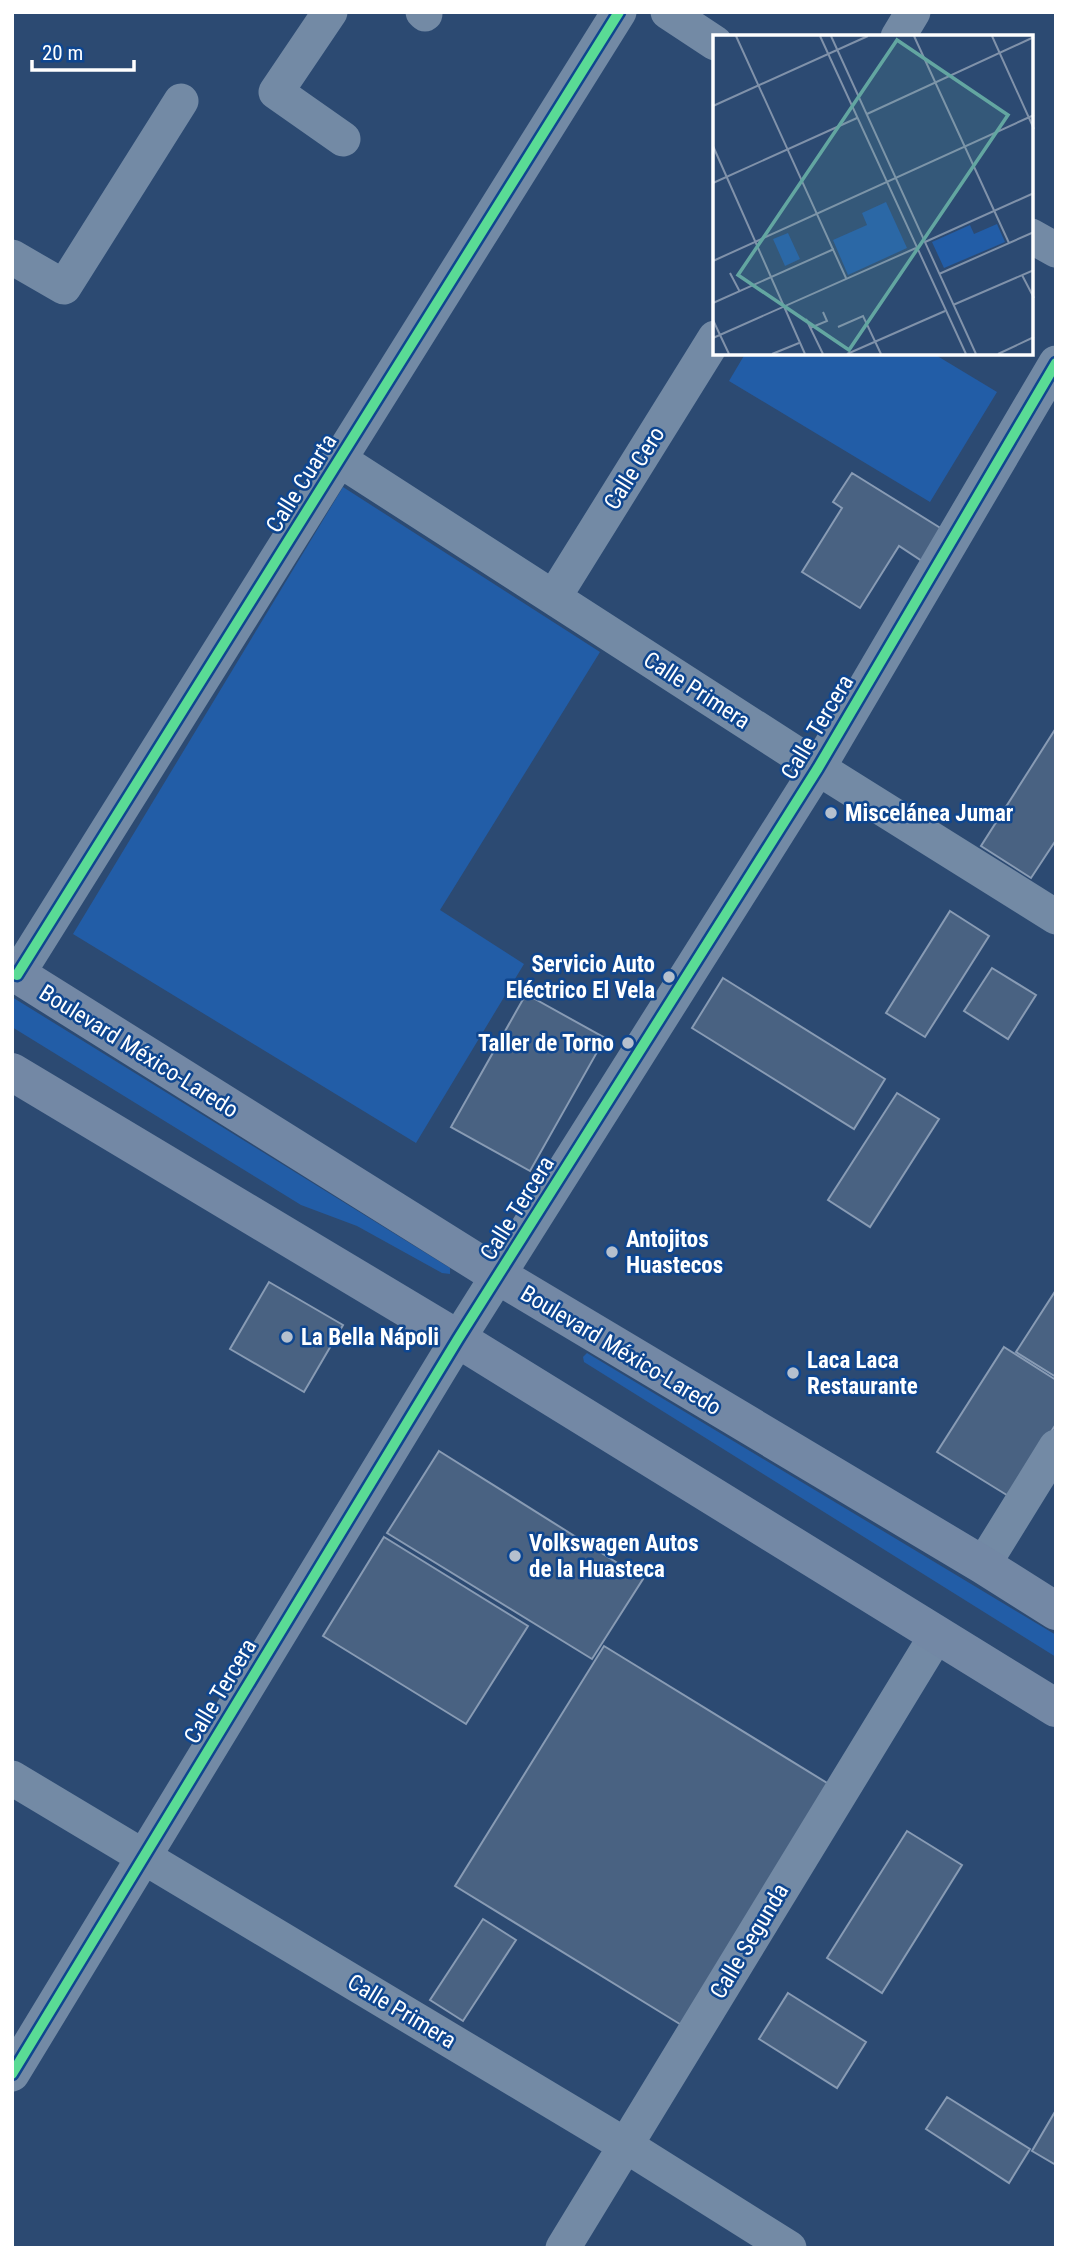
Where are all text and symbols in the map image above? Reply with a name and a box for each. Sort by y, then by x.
scale bar [32,28,133,72]
inset map [713,35,1033,355]
text: 20 m [42,41,83,65]
street label: Calle Cero [598,422,670,515]
street label: Calle Cuarta [260,429,342,538]
street label: Calle Primera [638,646,755,735]
street label: Calle Tercera [776,670,859,785]
place label: Miscelánea Jumar [845,800,1014,827]
marker: Miscelánea Jumar [823,805,839,821]
place label: Servicio Auto Eléctrico El Vela [506,951,655,1004]
marker: Servicio Auto Eléctrico El Vela [661,969,677,985]
street label: Boulevard México-Laredo [34,979,243,1124]
place label: Taller de Torno [478,1030,614,1057]
marker: Taller de Torno [620,1035,636,1051]
street label: Calle Tercera [475,1151,560,1265]
place label: Antojitos Huastecos [626,1226,723,1279]
marker: Antojitos Huastecos [604,1244,620,1260]
street label: Boulevard México-Laredo [516,1280,726,1421]
place label: La Bella Nápoli [301,1324,439,1351]
marker: La Bella Nápoli [279,1329,295,1345]
place label: Laca Laca Restaurante [807,1347,918,1400]
marker: Laca Laca Restaurante [785,1365,801,1381]
place label: Volkswagen Autos de la Huasteca [529,1530,699,1583]
marker: Volkswagen Autos de la Huasteca [507,1548,523,1564]
street label: Calle Tercera [179,1634,262,1749]
street label: Calle Segunda [705,1879,794,2004]
street label: Calle Primera [343,1969,461,2054]

